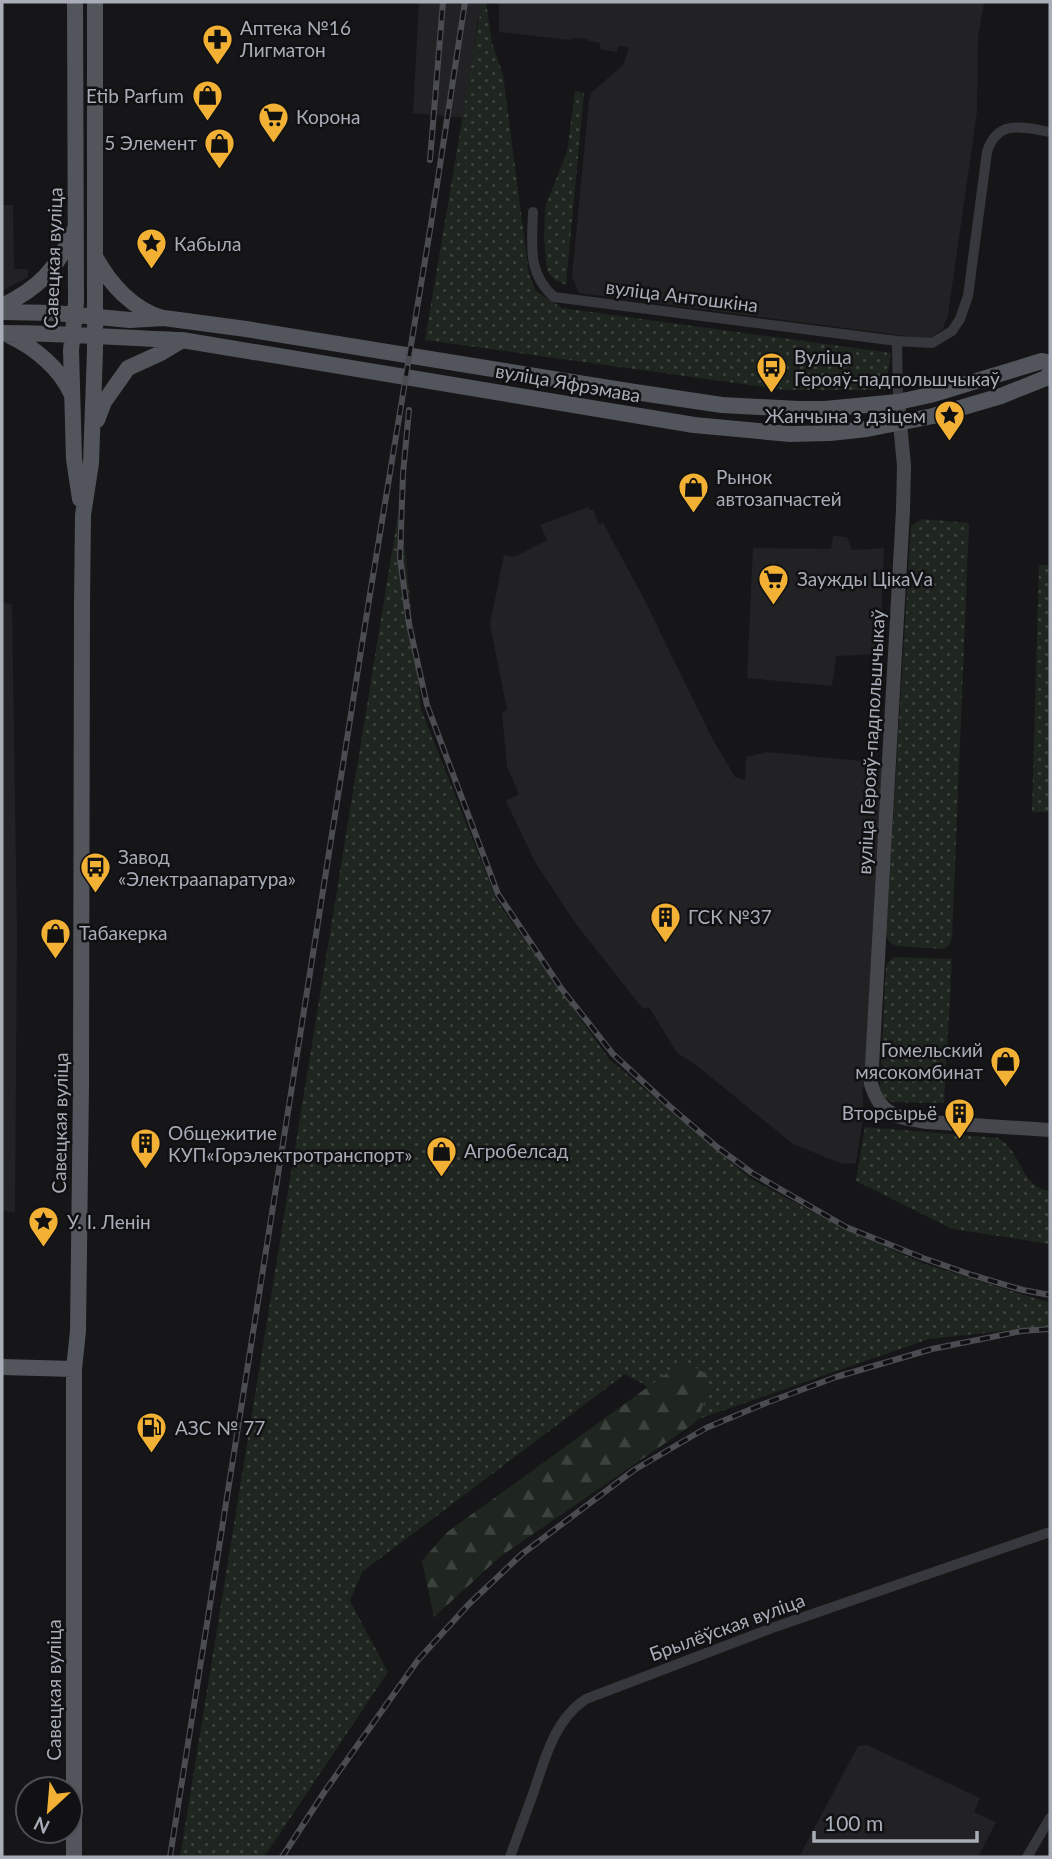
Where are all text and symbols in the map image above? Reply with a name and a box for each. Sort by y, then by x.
place label: Аптека №16 Лигматон [239,16,351,61]
pharmacy icon: Аптека №16 Лигматон [200,22,234,66]
shop icon: Etib Parfum [190,79,224,123]
place label: Etib Parfum [86,84,184,107]
supermarket icon: Корона [256,100,290,144]
place label: Корона [296,105,360,128]
shop icon: 5 Элемент [203,126,237,170]
place label: 5 Элемент [104,131,197,154]
street label: Савецкая вуліца [39,187,66,329]
place icon: Кабыла [134,227,168,271]
place label: Кабыла [174,232,241,255]
street label: вуліца Антошкіна [605,275,759,316]
place label: Вуліца Герояў-падпольшчыкаў [794,345,1000,390]
bus stop icon: Вуліца Герояў-падпольшчыкаў [754,351,788,395]
street label: вуліца Яфрэмава [494,358,642,407]
place icon: Жанчына з дзіцем [932,399,966,443]
place label: Жанчына з дзіцем [765,404,926,427]
place label: Рынок автозапчастей [716,465,842,510]
shop icon: Рынок автозапчастей [676,471,710,515]
supermarket icon: Заужды ЦікаVа [757,562,791,606]
place label: Заужды ЦікаVа [797,567,933,590]
street label: вуліца Герояў-падпольшчыкаў [852,609,889,875]
place label: Завод «Электраапаратура» [118,845,296,890]
bus stop icon: Завод «Электраапаратура» [78,851,112,895]
building icon: ГСК №37 [648,900,682,944]
place label: ГСК №37 [688,905,772,928]
shop icon: Табакерка [39,916,73,960]
place label: Табакерка [79,921,167,944]
place label: Гомельский мясокомбинат [855,1038,983,1083]
shop icon: Гомельский мясокомбинат [989,1044,1023,1088]
street label: Савецкая вуліца [47,1052,72,1194]
building icon: Вторсырьё [943,1096,977,1140]
place label: Вторсырьё [842,1101,937,1124]
place label: Общежитие КУП«Горэлектротранспорт» [168,1121,413,1166]
building icon: Общежитие КУП«Горэлектротранспорт» [128,1127,162,1171]
shop icon: Агробелсад [424,1134,458,1178]
place label: Агробелсад [464,1139,569,1162]
place icon: У. І. Ленін [27,1205,61,1249]
place label: У. І. Ленін [67,1210,151,1233]
fuel station icon: АЗС № 77 [135,1411,169,1455]
place label: АЗС № 77 [175,1416,265,1439]
street label: Брылёўская вуліца [646,1588,808,1665]
street label: Савецкая вуліца [42,1619,65,1761]
north arrow [14,1775,84,1845]
scale bar [814,1800,977,1844]
text: 100 m [824,1810,883,1835]
text: N [30,1812,53,1839]

